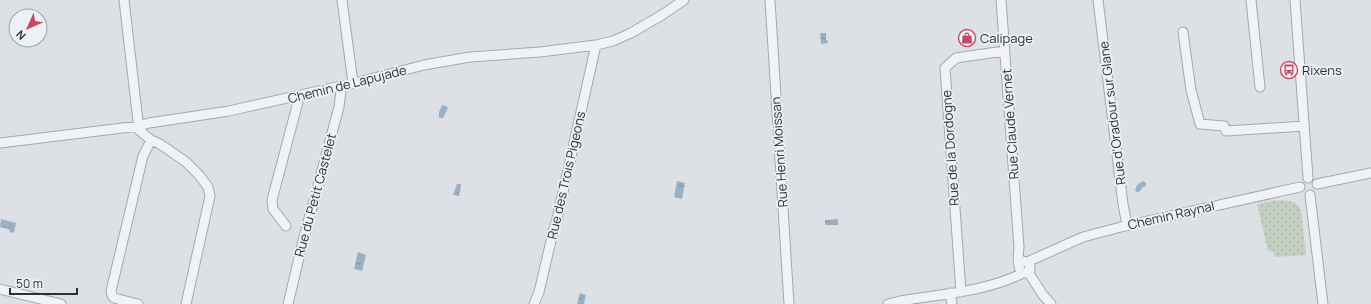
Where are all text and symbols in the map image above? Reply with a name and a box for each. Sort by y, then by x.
north arrow [8,8,48,48]
text: N [12,27,29,44]
shop icon: Calipage [957,28,977,48]
place label: Calipage [980,29,1033,47]
street label: Rue d'Oradour sur Glane [1094,40,1130,186]
street label: Chemin de Lapujade [286,60,409,107]
bus stop icon: Rixens [1279,60,1299,80]
place label: Rixens [1302,61,1342,79]
street label: Rue Claude Vernet [997,68,1023,180]
street label: Rue de la Dordogne [937,89,963,207]
street label: Rue Henri Moissan [766,96,792,208]
street label: Rue des Trois Pigeons [542,109,590,241]
street label: Rue du Petit Castelet [290,131,340,259]
street label: Chemin Raynal [1126,196,1216,234]
scale bar [10,270,77,296]
text: 50 m [16,275,43,292]

